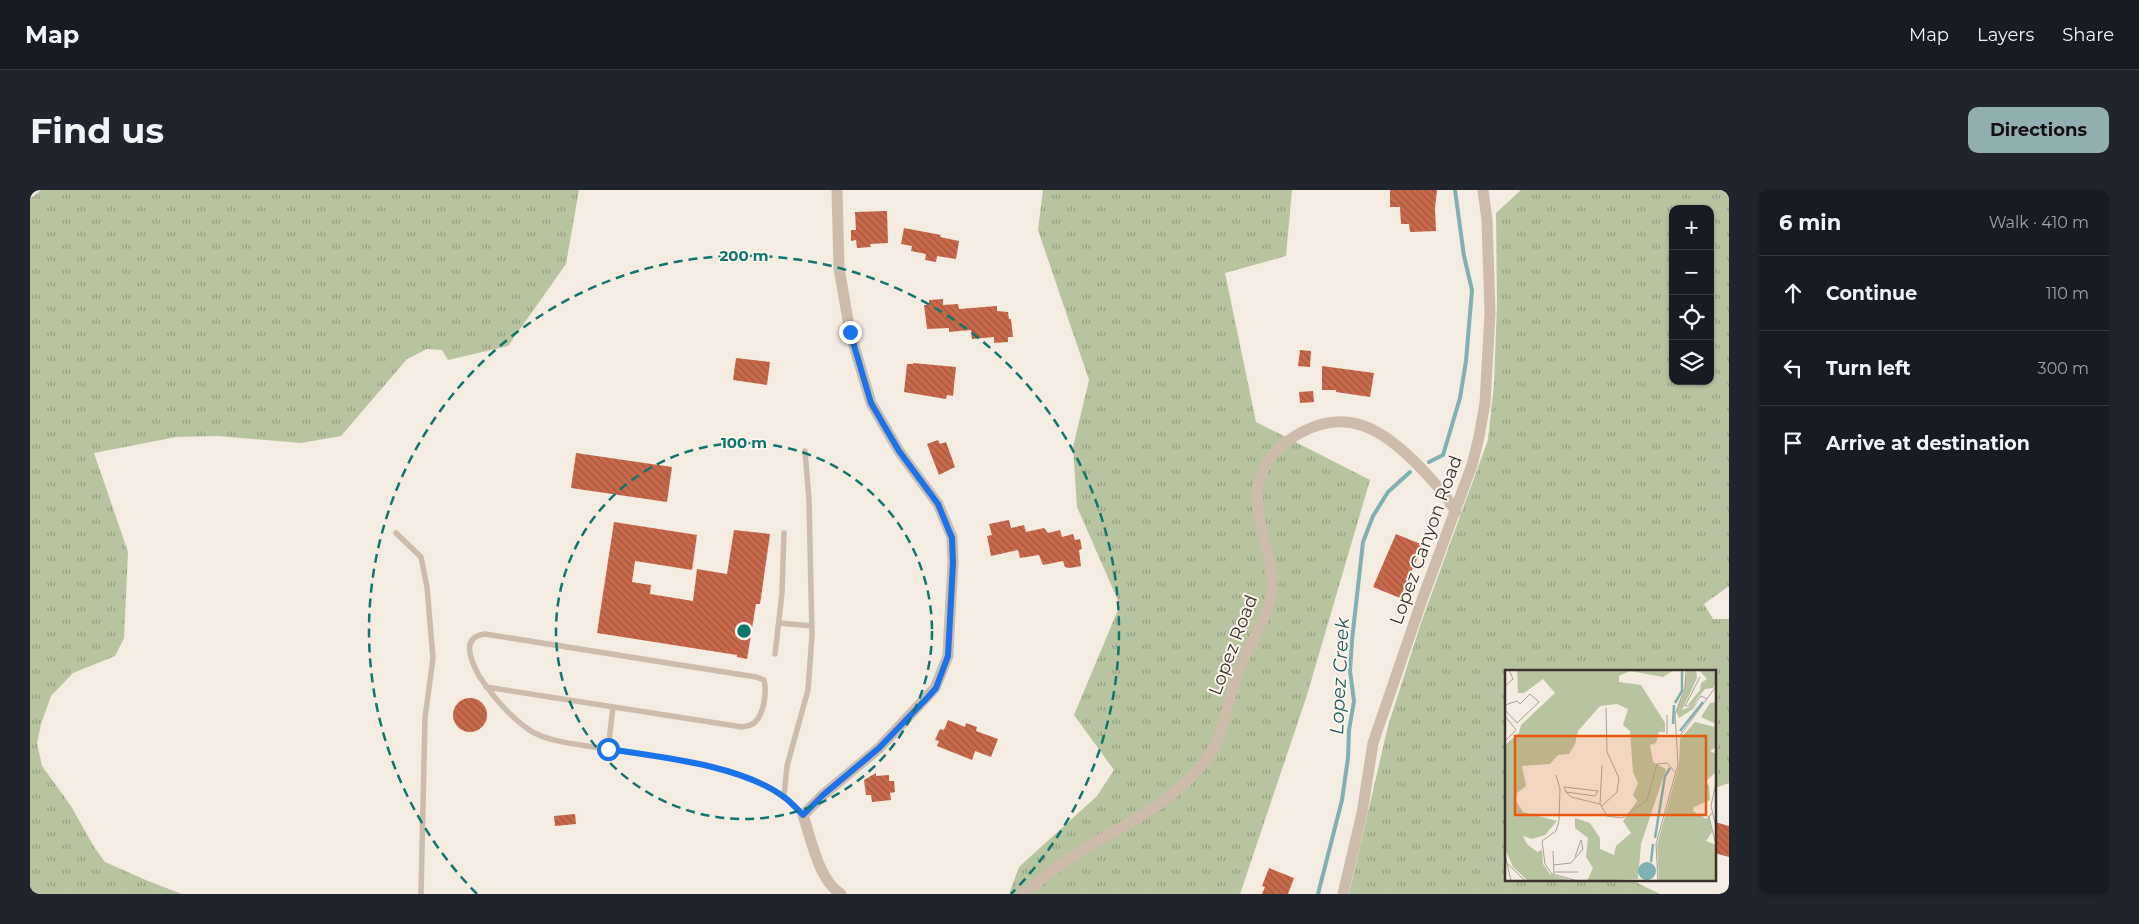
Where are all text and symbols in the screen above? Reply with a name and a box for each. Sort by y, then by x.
text: Map [25,20,79,49]
text: Map [1909,24,1949,46]
text: Layers [1977,24,2034,46]
text: Share [2062,24,2114,46]
button: Directions [1968,107,2109,153]
text: Find us [30,109,164,152]
map controls [1669,205,1714,385]
button: + [1669,205,1714,250]
text: 6 min [1779,210,1841,235]
text: Walk · 410 m [1989,213,2089,232]
text: 200 m [719,246,769,265]
button: − [1669,250,1714,295]
icon: ahead [1779,279,1807,307]
text: Continue [1826,282,1917,305]
text: 110 m [2046,284,2089,303]
button: locate [1669,295,1714,340]
route end [839,321,862,344]
button: layers [1669,340,1714,385]
icon: left [1779,354,1807,382]
text: Turn left [1826,357,1911,380]
text: 300 m [2038,359,2089,378]
icon: arrive [1779,429,1807,457]
text: Arrive at destination [1826,432,2030,455]
text: 100 m [721,433,767,452]
street label: Lopez Canyon Road [1385,452,1467,628]
street label: Lopez Road [1204,592,1262,698]
water label: Lopez Creek [1325,616,1354,735]
centre of rings [735,622,753,640]
inset map [1505,670,1716,882]
route start [597,738,620,761]

